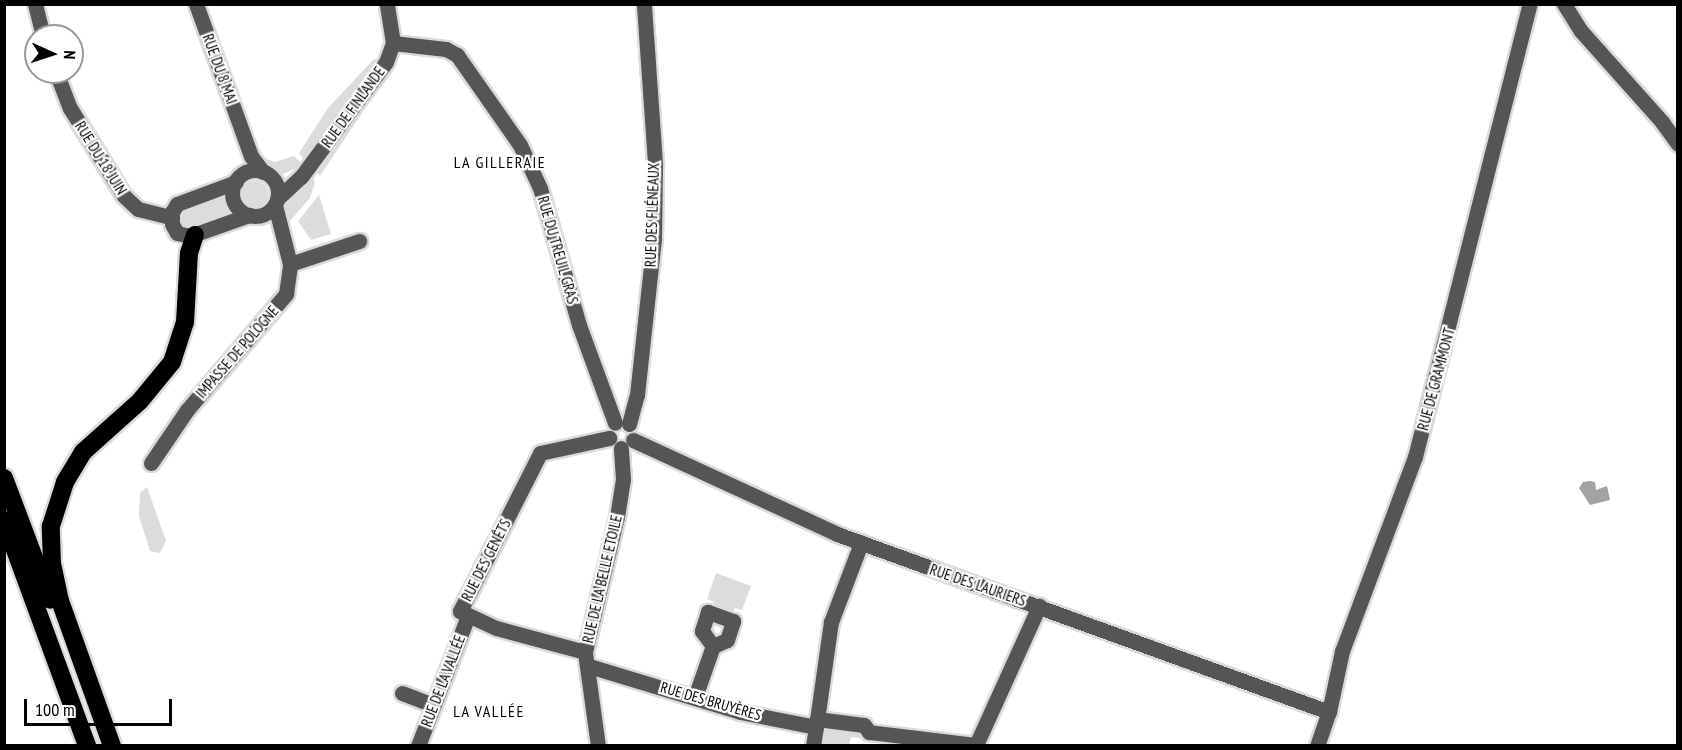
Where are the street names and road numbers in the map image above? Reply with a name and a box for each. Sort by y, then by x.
street label: RUE DU 8 MAI [199,31,241,107]
street label: RUE DE FINLANDE [318,63,388,151]
street label: RUE DU 18 JUIN [71,118,131,198]
street label: RUE DES FLÉNEAUX [641,163,663,267]
street label: RUE DU TREUIL GRAS [534,194,582,306]
street label: IMPASSE DE POLOGNE [192,302,282,402]
street label: RUE DE GRAMMONT [1414,326,1458,432]
street label: RUE DE LA BELLE ETOILE [578,513,626,645]
street label: RUE DES GENÊTS [458,516,514,604]
street label: RUE DES LAURIERS [928,560,1028,610]
street label: RUE DE LA VALLÉE [417,632,469,730]
street label: RUE DES BRUYÈRES [659,678,763,724]

